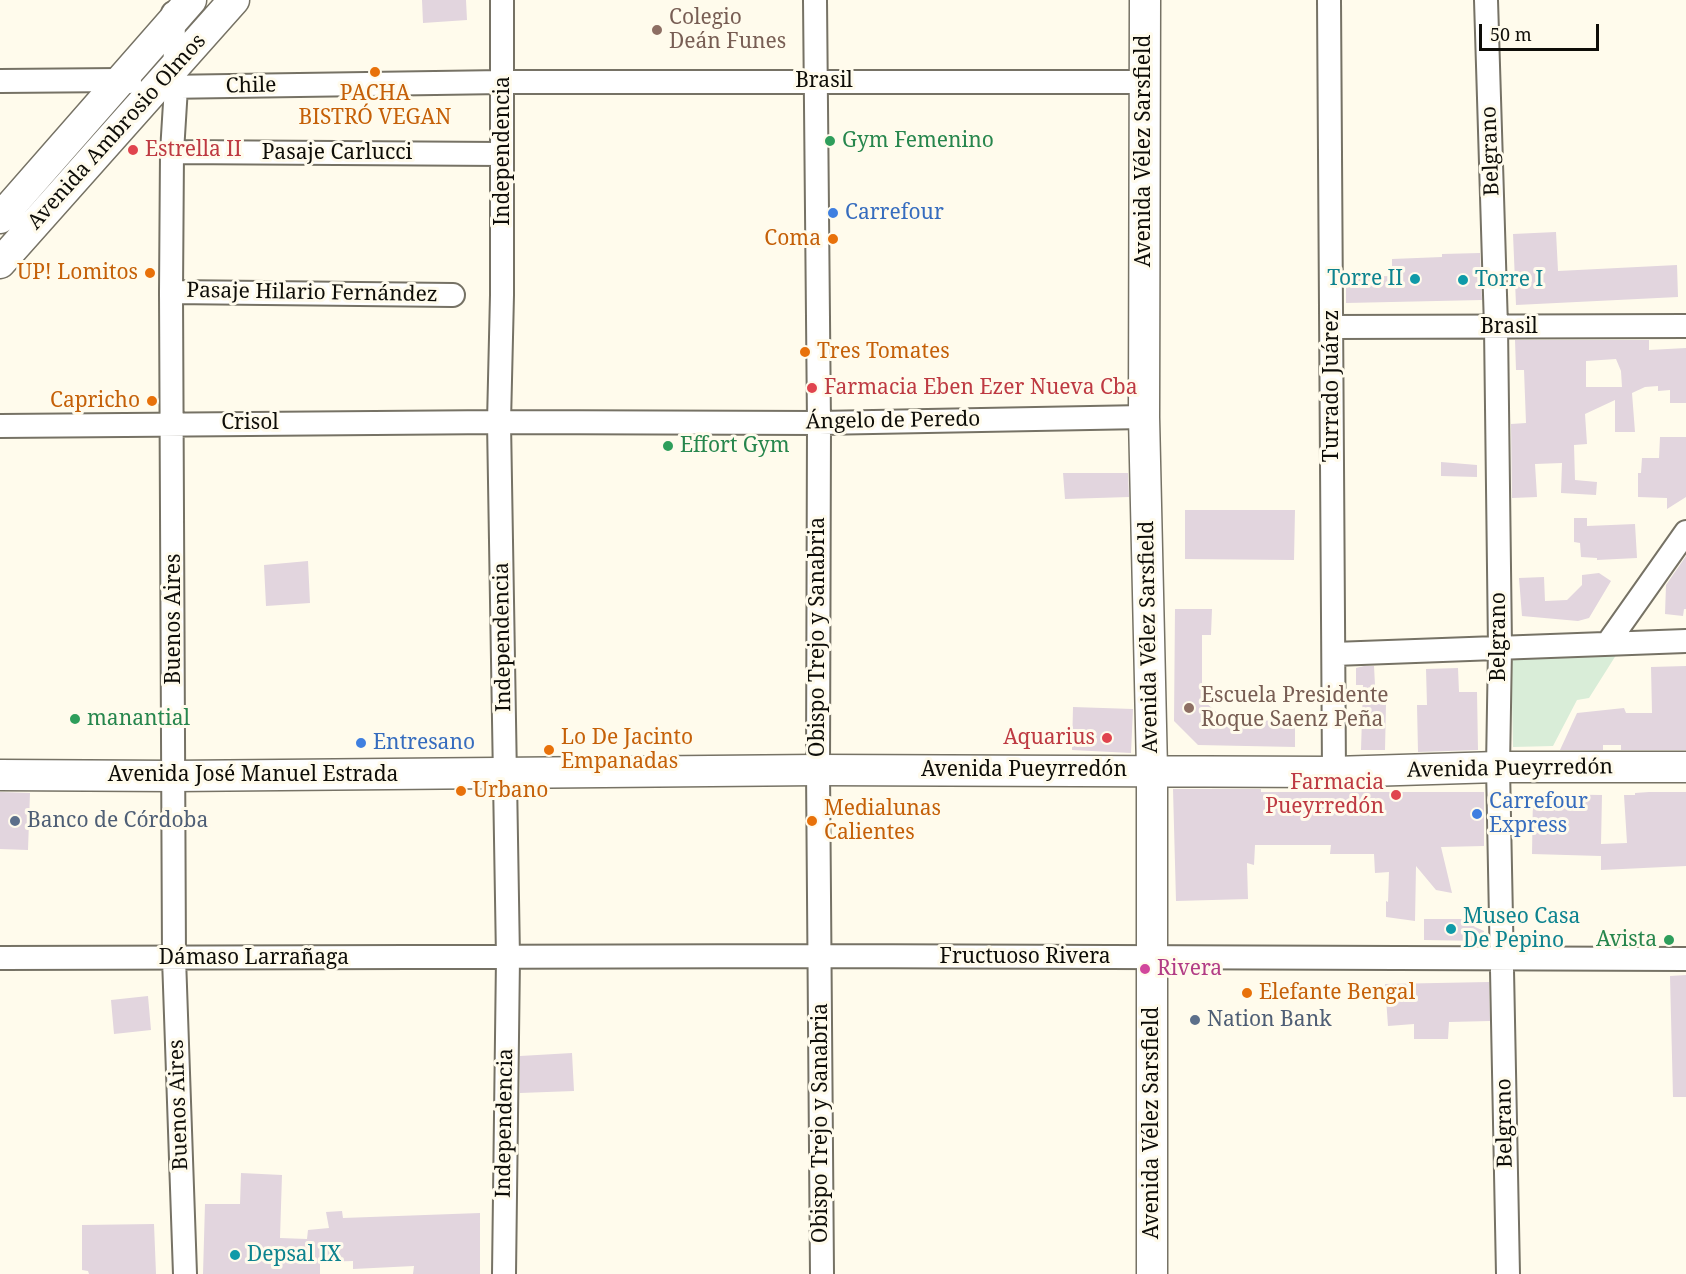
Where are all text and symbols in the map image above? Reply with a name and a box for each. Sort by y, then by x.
place label: Colegio Deán Funes [669,5,786,55]
scale bar [1482,12,1602,50]
text: 50 m [1490,22,1532,46]
marker: Colegio Deán Funes [650,23,664,37]
street label: Avenida Ambrosio Olmos [23,29,211,235]
street label: Avenida Vélez Sarsfield [1131,35,1157,267]
marker: PACHA BISTRÓ VEGAN [368,65,382,79]
street label: Brasil [795,68,853,94]
street label: Chile [225,73,277,99]
street label: Independencia [490,76,516,226]
place label: PACHA BISTRÓ VEGAN [299,81,451,131]
street label: Belgrano [1477,106,1505,196]
place label: Gym Femenino [842,128,994,154]
marker: Gym Femenino [823,134,837,148]
place label: Estrella II [145,137,242,163]
street label: Pasaje Carlucci [262,140,412,166]
marker: Estrella II [126,143,140,157]
place label: Carrefour [845,200,944,226]
marker: Carrefour [826,206,840,220]
place label: Coma [764,226,821,252]
marker: Coma [826,232,840,246]
place label: UP! Lomitos [17,260,138,286]
marker: UP! Lomitos [143,266,157,280]
place label: Torre II [1327,266,1403,292]
place label: Torre I [1475,267,1543,293]
marker: Torre II [1408,272,1422,286]
marker: Torre I [1456,273,1470,287]
street label: Pasaje Hilario Fernández [186,278,438,308]
street label: Turrado Juárez [1319,310,1345,462]
street label: Brasil [1480,314,1538,340]
place label: Tres Tomates [817,339,950,365]
marker: Tres Tomates [798,345,812,359]
place label: Farmacia Eben Ezer Nueva Cba [824,375,1138,401]
marker: Farmacia Eben Ezer Nueva Cba [805,381,819,395]
place label: Capricho [50,388,140,414]
marker: Capricho [145,394,159,408]
street label: Ángelo de Peredo [805,407,981,435]
street label: Crisol [221,410,279,436]
place label: Effort Gym [680,433,790,459]
marker: Effort Gym [661,439,675,453]
street label: Obispo Trejo y Sanabria [805,517,831,757]
street label: Avenida Vélez Sarsfield [1134,520,1164,754]
street label: Buenos Aires [161,553,187,685]
street label: Independencia [489,562,517,712]
street label: Belgrano [1486,592,1512,682]
place label: Escuela Presidente Roque Saenz Peña [1201,683,1389,733]
marker: Escuela Presidente Roque Saenz Peña [1182,701,1196,715]
place label: manantial [87,706,190,732]
marker: manantial [68,712,82,726]
place label: Lo De Jacinto Empanadas [561,725,693,775]
place label: Aquarius [1003,725,1095,751]
place label: Entresano [373,730,475,756]
marker: Aquarius [1100,731,1114,745]
marker: Entresano [354,736,368,750]
marker: Lo De Jacinto Empanadas [542,743,556,757]
street label: Avenida Pueyrredón [1407,755,1613,783]
street label: Avenida Pueyrredón [921,757,1127,783]
street label: Avenida José Manuel Estrada [108,762,398,788]
place label: Farmacia Pueyrredón [1265,770,1384,820]
place label: Urbano [473,778,548,804]
marker: Urbano [454,784,468,798]
marker: Farmacia Pueyrredón [1389,788,1403,802]
place label: Carrefour Express [1489,789,1588,839]
place label: Medialunas Calientes [824,796,941,846]
marker: Carrefour Express [1470,807,1484,821]
place label: Banco de Córdoba [27,808,208,834]
marker: Banco de Córdoba [8,814,22,828]
marker: Medialunas Calientes [805,814,819,828]
place label: Museo Casa De Pepino [1463,904,1580,954]
marker: Museo Casa De Pepino [1444,922,1458,936]
place label: Avista [1596,927,1657,953]
marker: Avista [1662,933,1676,947]
street label: Fructuoso Rivera [939,944,1111,970]
street label: Dámaso Larrañaga [159,945,349,971]
place label: Rivera [1157,956,1222,982]
marker: Rivera [1138,962,1152,976]
place label: Elefante Bengal [1259,980,1415,1006]
marker: Elefante Bengal [1240,986,1254,1000]
street label: Obispo Trejo y Sanabria [808,1003,834,1243]
street label: Avenida Vélez Sarsfield [1139,1007,1165,1239]
place label: Nation Bank [1207,1007,1331,1033]
marker: Nation Bank [1188,1013,1202,1027]
street label: Buenos Aires [164,1039,194,1171]
street label: Independencia [491,1048,519,1198]
street label: Belgrano [1492,1078,1518,1168]
place label: Depsal IX [247,1242,341,1268]
marker: Depsal IX [228,1248,242,1262]

